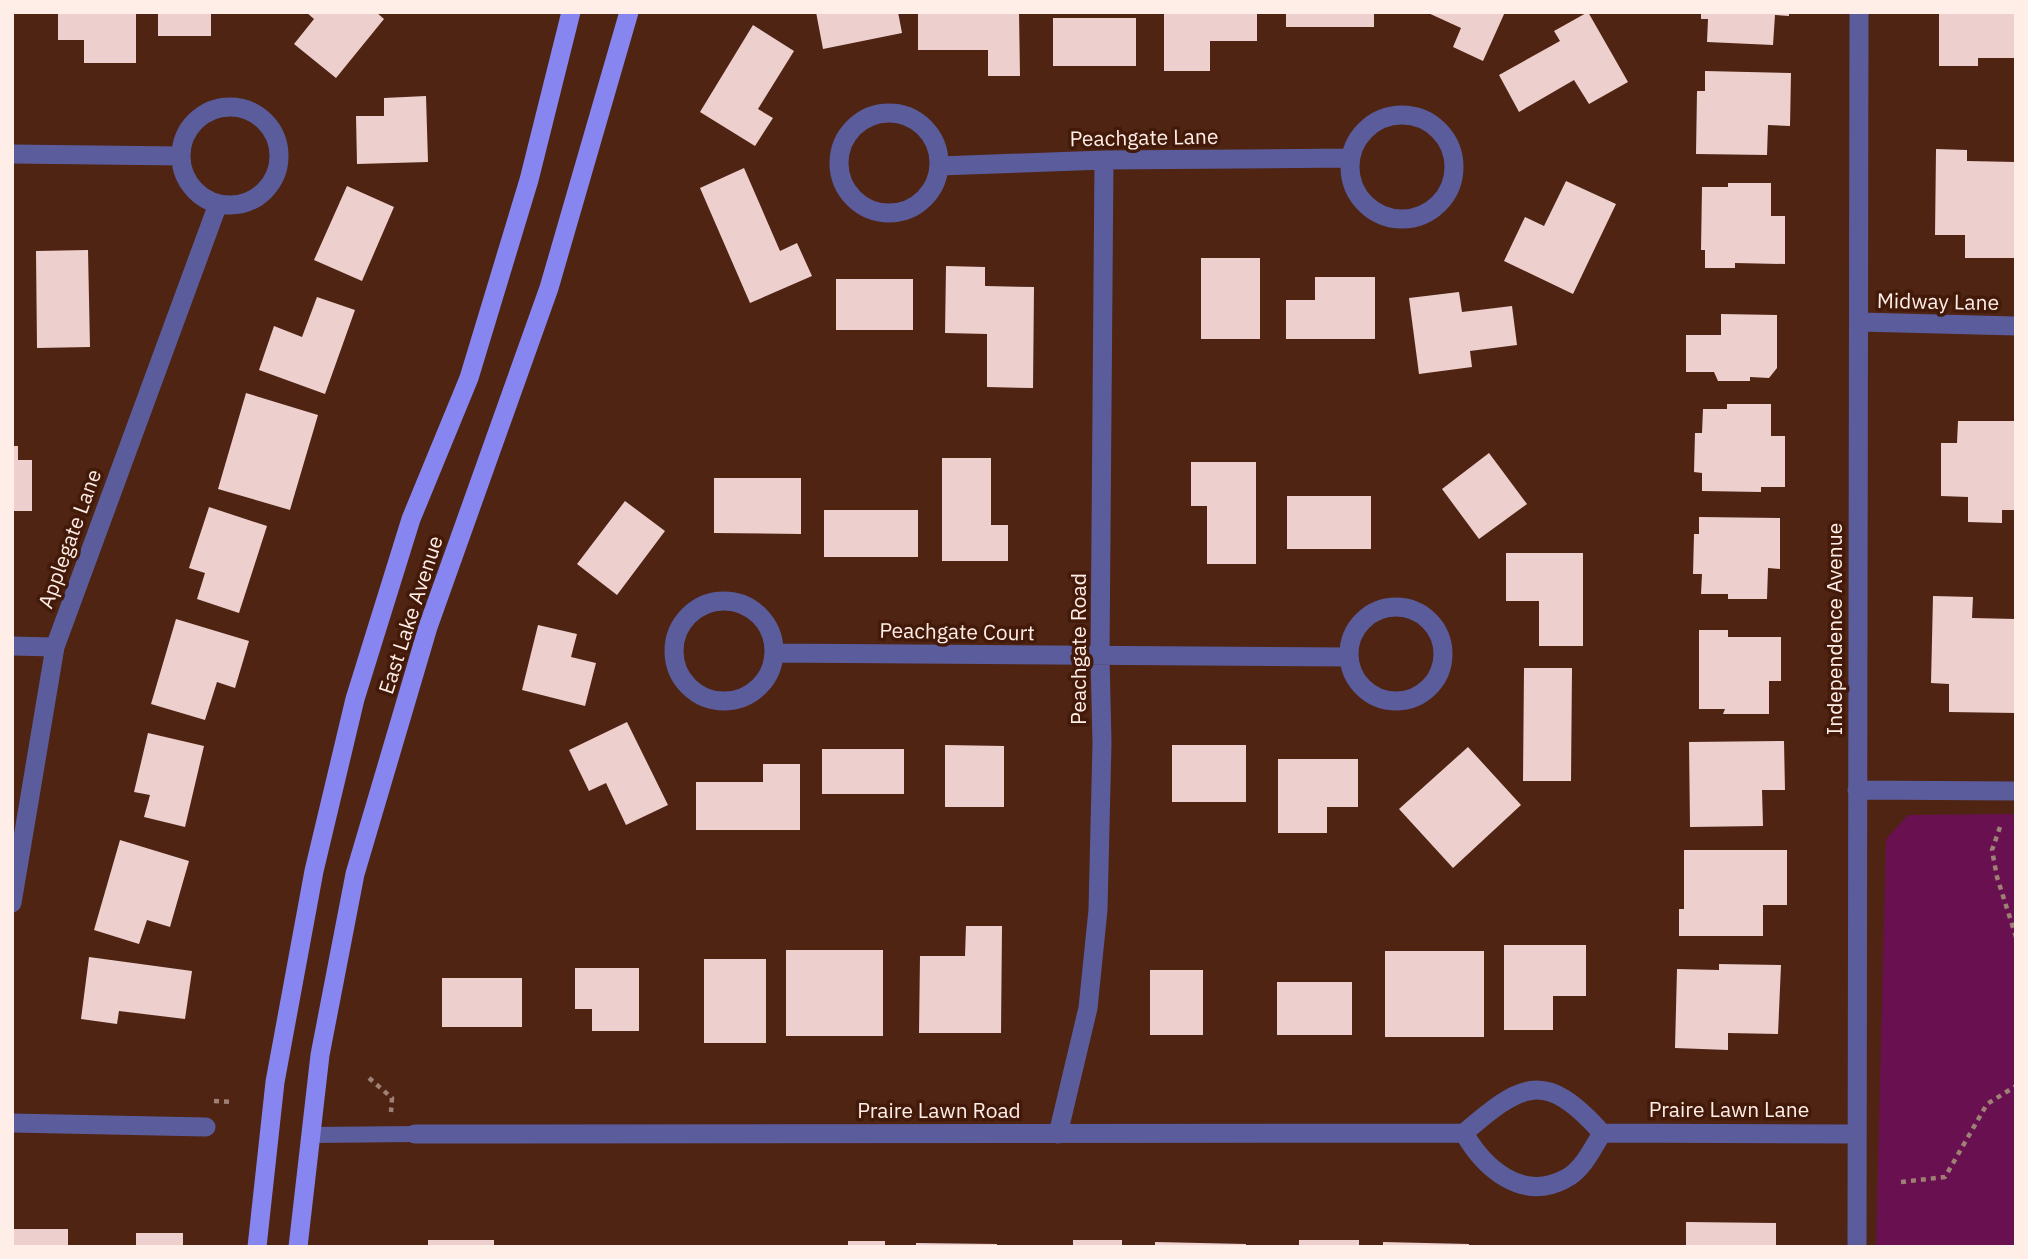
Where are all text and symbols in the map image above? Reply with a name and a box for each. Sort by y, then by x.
street label: Peachgate Lane [1069,122,1219,152]
street label: Midway Lane [1877,286,1999,316]
street label: Applegate Lane [31,465,107,612]
street label: Independence Avenue [1820,523,1848,735]
street label: East Lake Avenue [371,532,449,697]
street label: Peachgate Road [1064,573,1092,725]
street label: Peachgate Court [879,616,1035,646]
street label: Praire Lawn Lane [1649,1095,1809,1123]
street label: Praire Lawn Road [857,1096,1021,1124]

